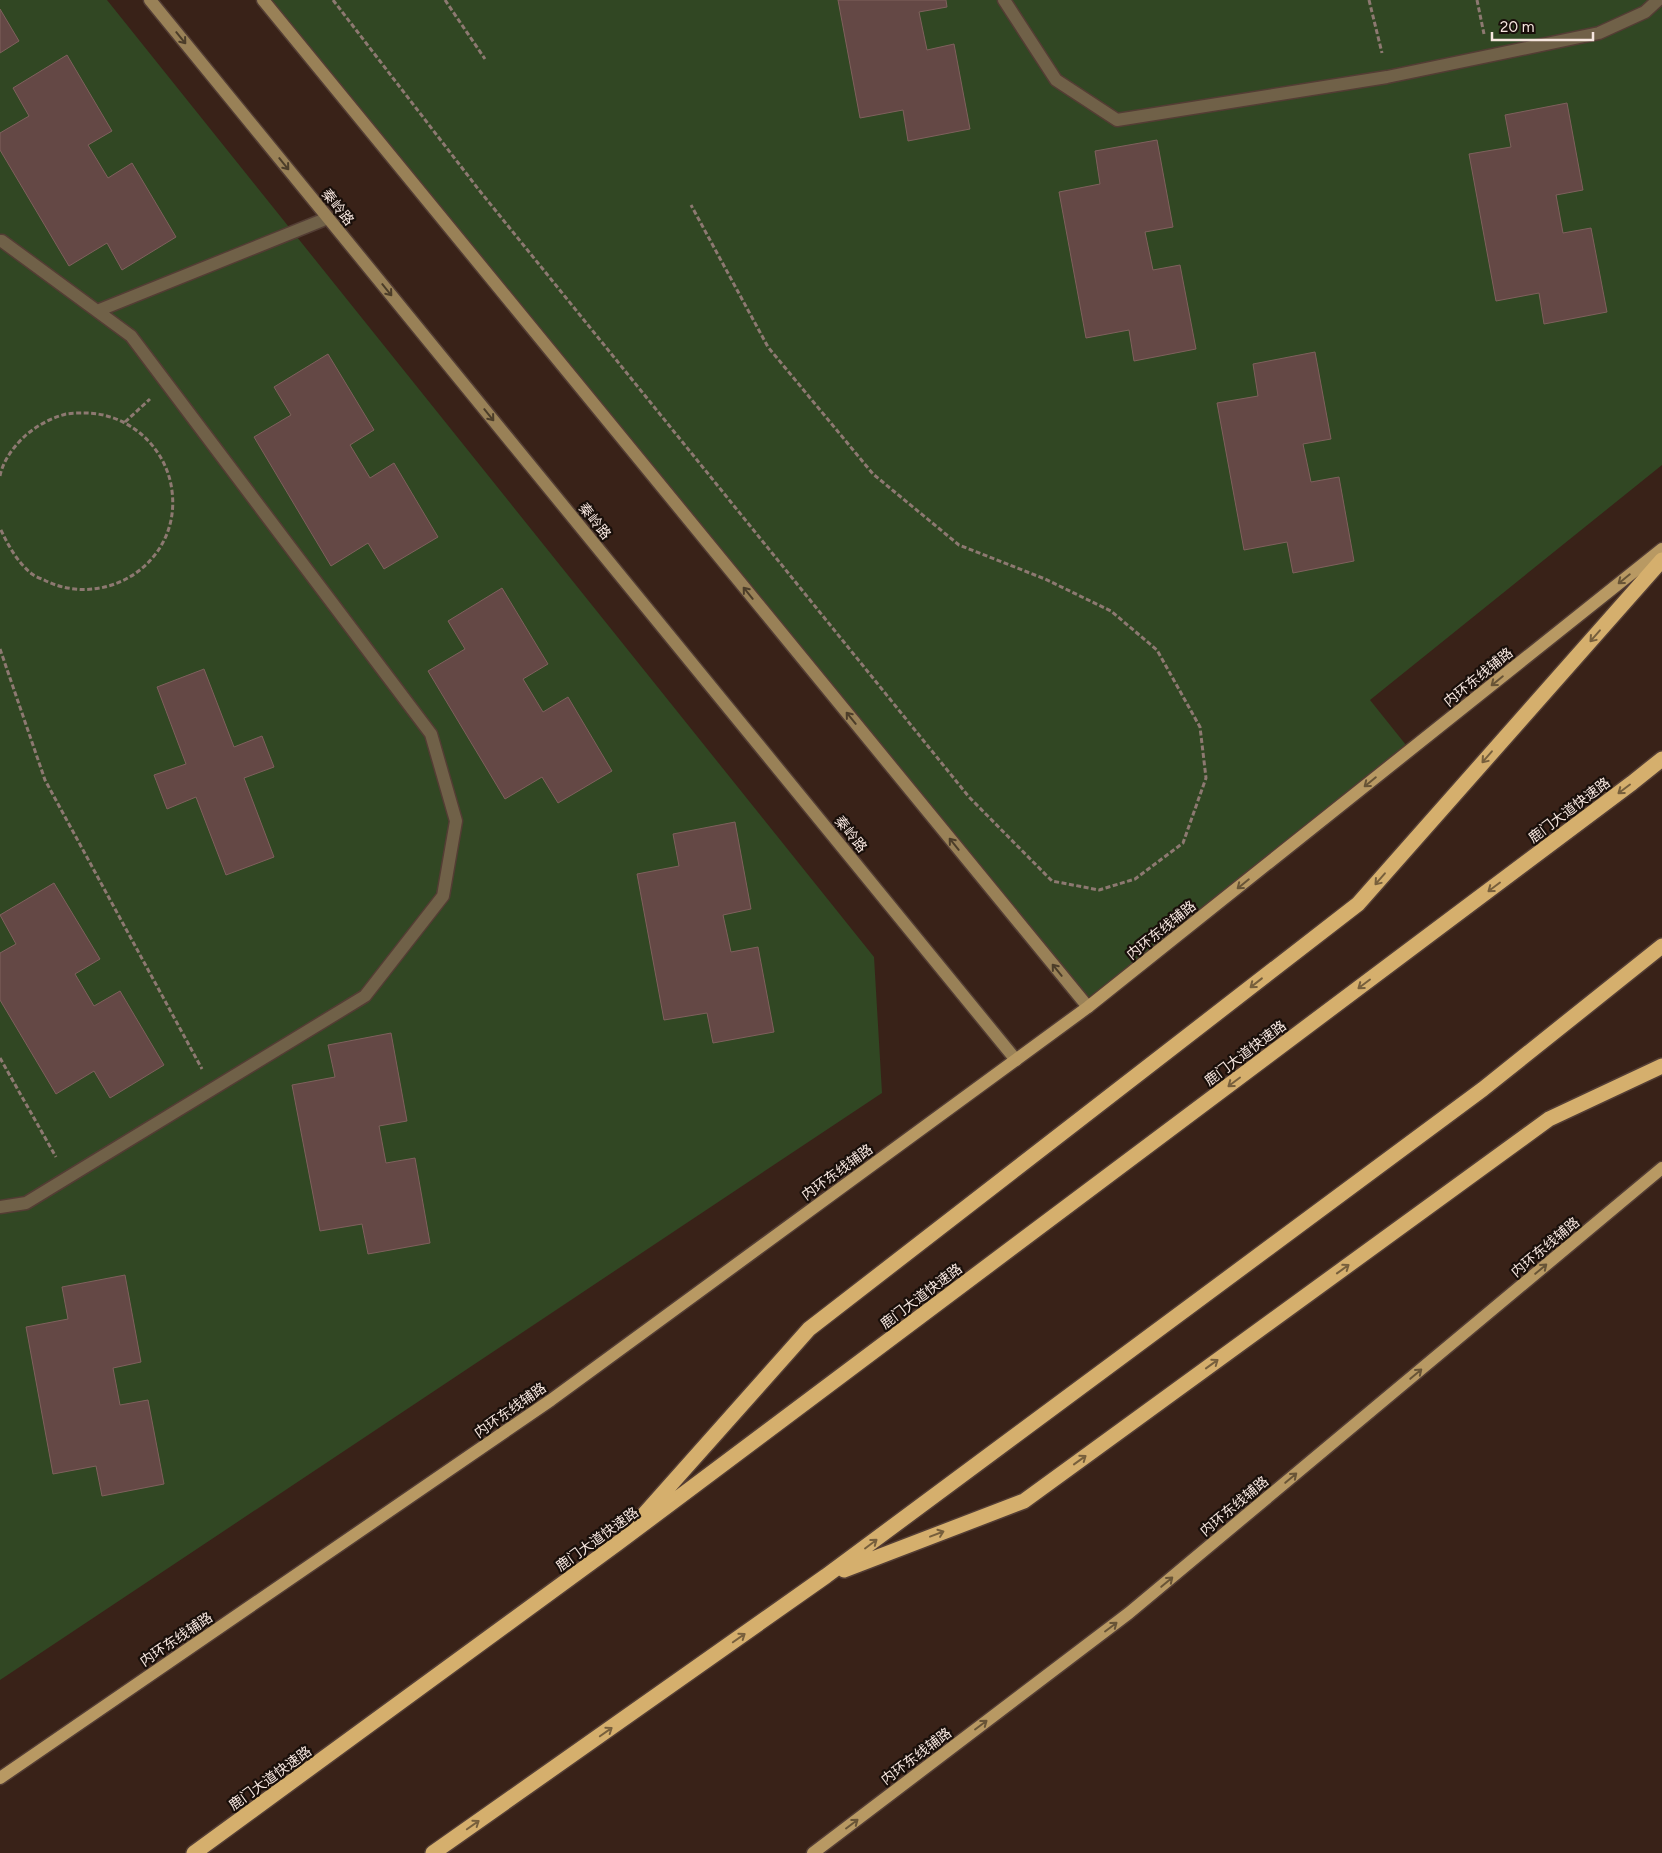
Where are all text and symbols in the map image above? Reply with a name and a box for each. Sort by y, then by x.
scale bar [1492,10,1593,42]
text: 20 m [1500,18,1534,36]
one-way arrow [176,31,187,44]
one-way arrow [278,157,289,170]
street label: 秦岭路 [318,186,357,229]
one-way arrow [381,283,392,296]
one-way arrow [484,409,495,422]
street label: 秦岭路 [575,500,614,543]
one-way arrow [1618,574,1631,585]
one-way arrow [743,586,754,599]
one-way arrow [1589,629,1601,642]
street label: 内环东线辅路 [1440,644,1516,710]
one-way arrow [1491,675,1504,686]
one-way arrow [846,712,857,725]
one-way arrow [1482,751,1493,764]
street label: 鹿门大道快速路 [1525,774,1614,847]
one-way arrow [1364,777,1377,788]
one-way arrow [1617,784,1631,794]
street label: 秦岭路 [831,813,870,856]
one-way arrow [949,838,960,851]
one-way arrow [1374,873,1386,886]
one-way arrow [1237,878,1250,889]
one-way arrow [1488,881,1501,892]
street label: 内环东线辅路 [1123,897,1199,963]
one-way arrow [1052,964,1063,977]
one-way arrow [1250,978,1263,989]
one-way arrow [1357,979,1371,989]
street label: 鹿门大道快速路 [1201,1017,1290,1090]
one-way arrow [1228,1076,1241,1087]
street label: 内环东线辅路 [798,1141,876,1204]
street label: 内环东线辅路 [1508,1214,1583,1281]
street label: 鹿门大道快速路 [877,1260,966,1333]
one-way arrow [1336,1263,1349,1274]
one-way arrow [1534,1264,1547,1275]
one-way arrow [1205,1359,1219,1369]
one-way arrow [1409,1368,1422,1379]
street label: 内环东线辅路 [471,1379,550,1441]
one-way arrow [1073,1455,1087,1465]
one-way arrow [1285,1472,1298,1483]
street label: 内环东线辅路 [1197,1473,1272,1540]
street label: 鹿门大道快速路 [553,1504,642,1575]
one-way arrow [929,1529,945,1538]
one-way arrow [864,1538,877,1549]
one-way arrow [1160,1577,1173,1588]
street label: 内环东线辅路 [137,1609,216,1670]
one-way arrow [1104,1622,1117,1633]
one-way arrow [732,1633,746,1643]
one-way arrow [974,1720,987,1731]
street label: 内环东线辅路 [878,1724,955,1788]
one-way arrow [599,1727,613,1737]
street label: 鹿门大道快速路 [226,1743,315,1814]
one-way arrow [845,1818,858,1829]
one-way arrow [466,1820,480,1830]

